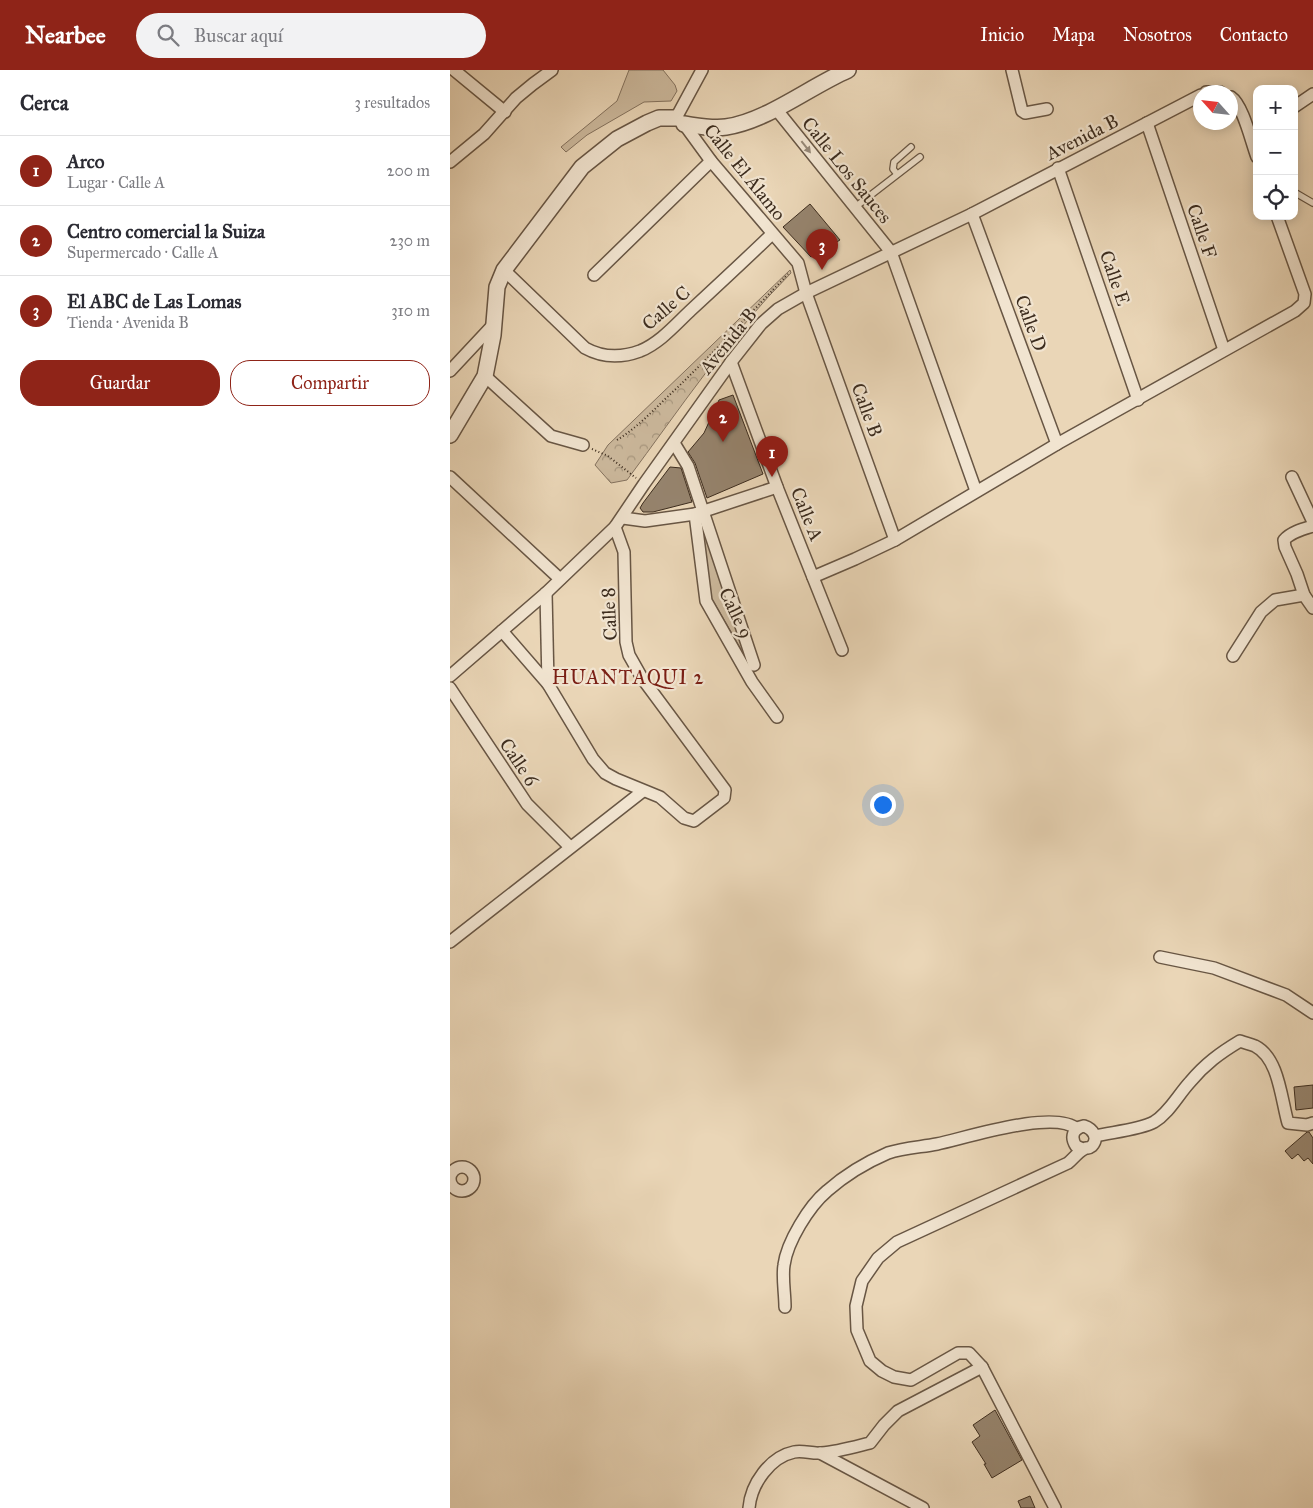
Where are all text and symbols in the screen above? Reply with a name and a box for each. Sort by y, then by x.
search box [136,13,486,58]
text: Nearbee [25,20,106,50]
icon: search [154,21,182,49]
text: Buscar aquí [194,24,283,47]
text: Inicio [980,24,1024,46]
text: Mapa [1052,24,1095,46]
text: Nosotros [1123,24,1192,46]
text: Contacto [1220,24,1288,46]
north arrow [1193,85,1238,130]
map controls [1253,85,1298,220]
button: + [1253,85,1298,130]
text: Cerca [20,90,69,116]
text: 3 resultados [355,93,430,112]
street label: Avenida B [1041,109,1122,166]
street label: Calle Los Sauces [797,112,897,228]
street label: Calle El Álamo [699,118,792,225]
button: − [1253,130,1298,175]
one-way arrow [801,140,811,154]
text: Arco [67,150,105,173]
text: 1 [33,161,39,180]
text: 200 m [387,161,430,180]
text: Lugar · Calle A [67,173,165,192]
button: locate [1253,175,1298,220]
street label: Calle F [1182,201,1222,262]
text: Centro comercial la Suiza [67,220,265,243]
pin: 3 [806,229,838,270]
text: 2 [32,231,40,250]
text: 230 m [390,231,430,250]
text: Supermercado · Calle A [67,243,219,262]
street label: Calle E [1095,247,1135,309]
street label: Calle C [637,281,695,335]
text: El ABC de Las Lomas [67,290,241,313]
street label: Calle D [1010,292,1052,354]
text: 3 [33,301,39,320]
text: 310 m [391,301,430,320]
street label: Avenida B [694,303,762,380]
text: Tienda · Avenida B [67,313,189,332]
button: Guardar [20,360,220,406]
button: Compartir [230,360,430,406]
street label: Calle B [847,380,887,440]
pin: 2 [707,401,739,442]
pin: 1 [756,436,788,477]
street label: Calle A [786,484,828,544]
street label: Calle 9 [714,584,758,642]
street label: Calle 8 [596,587,622,641]
district label: HUANTAQUI 2 [552,665,704,689]
street label: Calle 6 [495,734,544,791]
your location [870,792,896,818]

